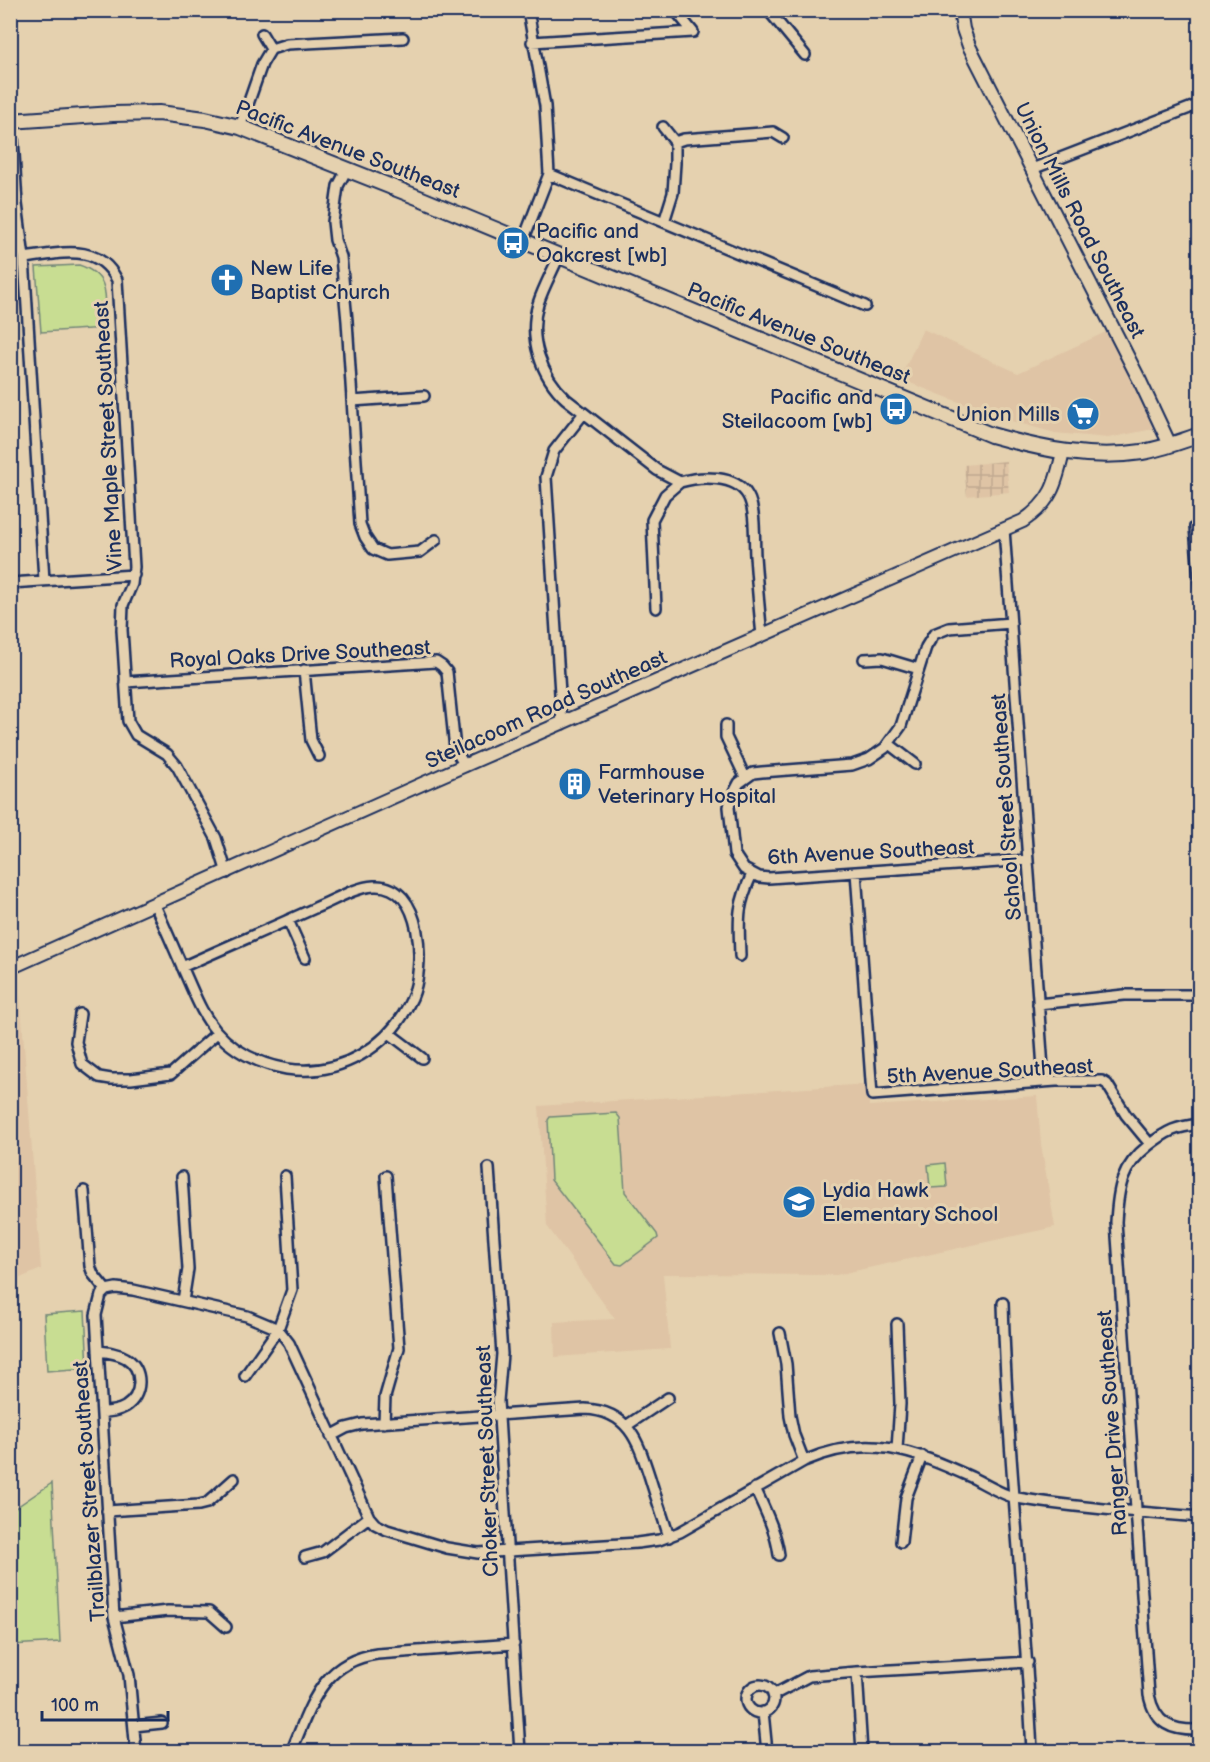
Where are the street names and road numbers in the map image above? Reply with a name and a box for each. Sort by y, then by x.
street label: Pacific Avenue Southeast [232,95,464,204]
street label: Union Mills Road Southeast [1009,98,1150,343]
street label: Pacific Avenue Southeast [684,277,915,390]
street label: Vine Maple Street Southeast [89,300,128,572]
street label: Royal Oaks Drive Southeast [169,635,432,674]
street label: Steilacoom Road Southeast [422,645,671,774]
street label: School Street Southeast [986,692,1027,921]
street label: 6th Avenue Southeast [767,835,976,870]
street label: 5th Avenue Southeast [886,1054,1095,1089]
street label: Ranger Drive Southeast [1092,1309,1133,1537]
street label: Choker Street Southeast [471,1344,504,1577]
street label: Trailblazer Street Southeast [68,1359,111,1622]

